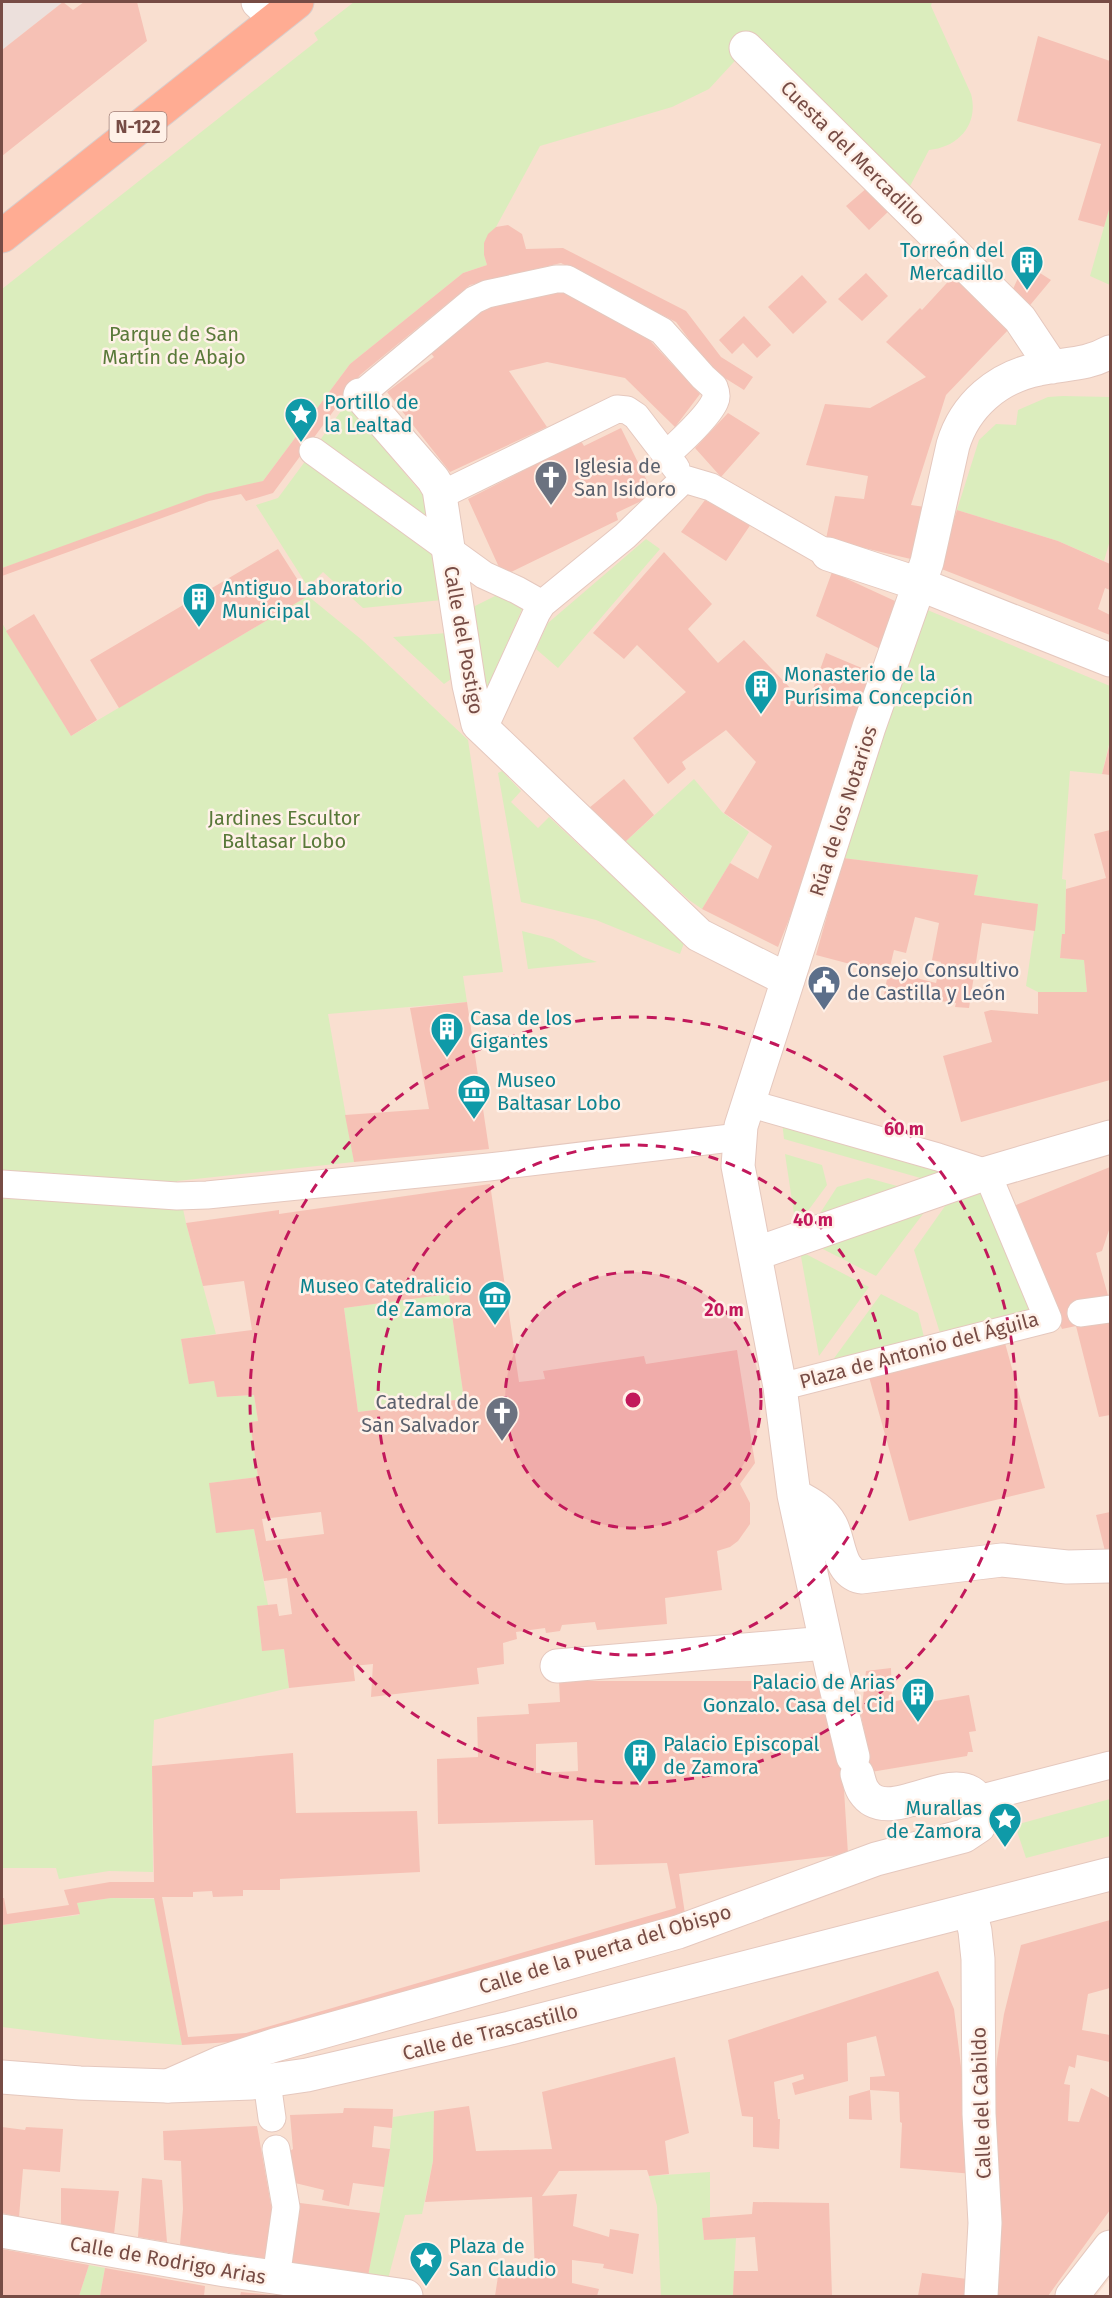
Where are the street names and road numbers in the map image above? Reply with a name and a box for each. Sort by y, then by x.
street label: Cuesta del Mercadillo [776,76,930,230]
road number: N-122 [110,112,166,142]
street label: Calle del Postigo [439,564,489,716]
street label: Rúa de los Notarios [804,723,882,899]
street label: Plaza de Antonio del Águila [797,1307,1041,1393]
street label: Calle de la Puerta del Obispo [476,1899,734,1999]
street label: Calle de Trascastillo [400,1999,580,2065]
street label: Calle del Cabildo [966,2026,996,2180]
street label: Calle de Rodrigo Arias [68,2231,268,2289]

